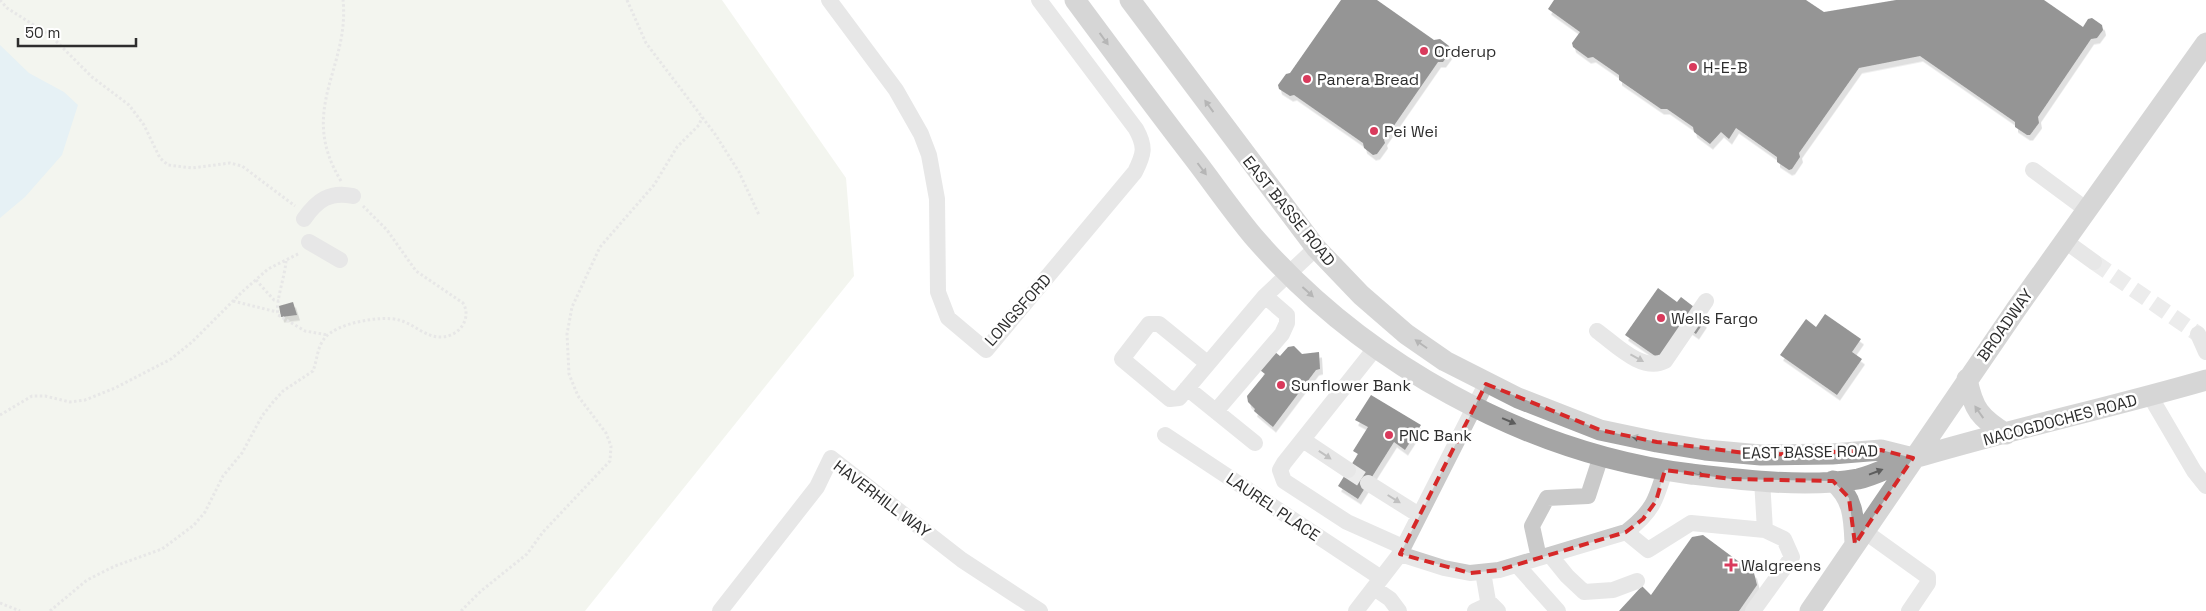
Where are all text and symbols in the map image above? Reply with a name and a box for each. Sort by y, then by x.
scale bar [18,15,135,47]
text: 50 m [25,23,60,42]
one-way arrow [1099,32,1109,46]
place label: Orderup [1434,41,1496,62]
marker: Orderup [1418,45,1430,57]
place label: H-E-B [1703,57,1748,78]
marker: H-E-B [1687,61,1699,73]
place label: Panera Bread [1317,69,1419,90]
marker: Panera Bread [1301,73,1313,85]
one-way arrow [1203,100,1214,113]
place label: Pei Wei [1384,121,1438,142]
marker: Pei Wei [1368,125,1380,137]
street label: EAST BASSE ROAD [1238,152,1340,270]
one-way arrow [1197,162,1207,176]
street label: LONGSFORD [980,270,1056,350]
street label: BROADWAY [1972,284,2038,365]
one-way arrow [1302,286,1315,297]
place label: Wells Fargo [1671,308,1758,329]
marker: Wells Fargo [1655,312,1667,324]
one-way arrow [1414,339,1428,349]
one-way arrow [1631,354,1644,363]
place label: Sunflower Bank [1291,375,1411,396]
marker: Sunflower Bank [1275,379,1287,391]
street label: NACOGDOCHES ROAD [1981,389,2139,451]
one-way arrow [1974,405,1984,419]
one-way arrow [1502,418,1516,426]
place label: PNC Bank [1399,425,1472,446]
marker: PNC Bank [1383,429,1395,441]
one-way arrow [1632,434,1647,442]
street label: EAST BASSE ROAD [1742,440,1878,464]
one-way arrow [1319,450,1332,460]
street label: HAVERHILL WAY [829,456,935,543]
street label: LAUREL PLACE [1222,468,1324,546]
one-way arrow [1869,468,1883,476]
one-way arrow [1690,471,1706,479]
one-way arrow [1387,494,1400,504]
place label: Walgreens [1741,555,1821,576]
marker: Walgreens [1725,559,1737,571]

